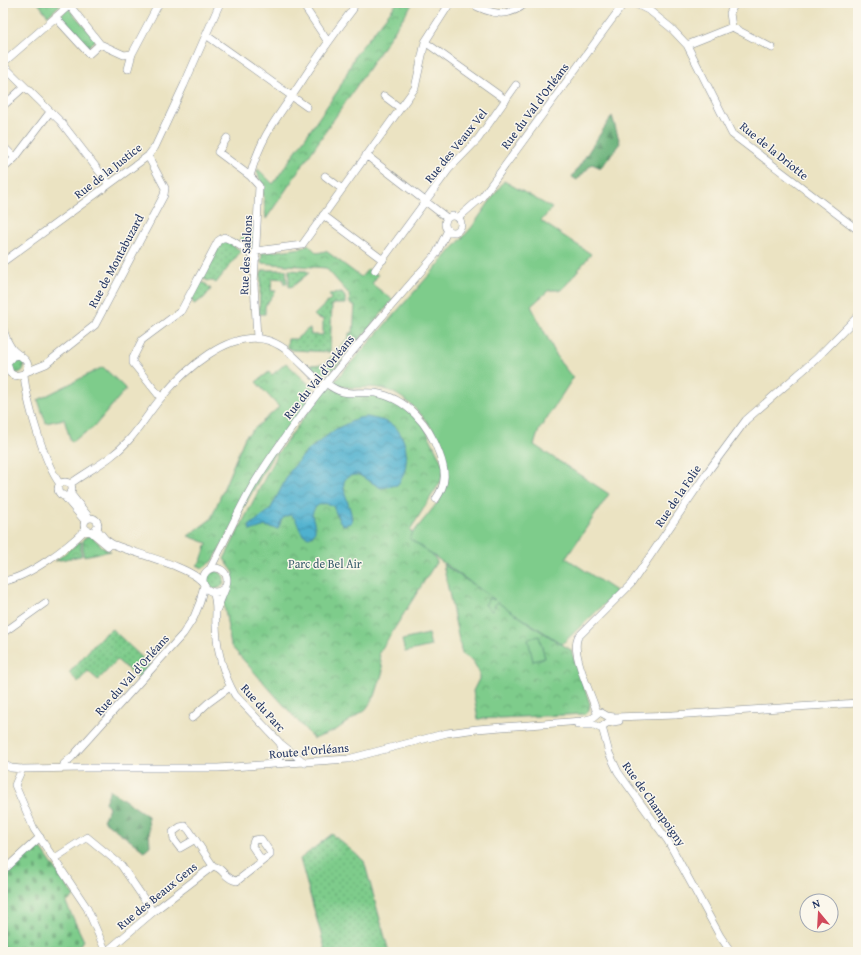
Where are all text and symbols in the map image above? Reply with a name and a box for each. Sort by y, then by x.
street label: Rue du Val d'Orléans [497,59,573,152]
street label: Rue des Veaux Vel [420,105,491,186]
street label: Rue de la Driotte [736,118,813,184]
street label: Rue de la Justice [70,139,145,202]
street label: Rue de Montabuzard [84,210,148,311]
street label: Rue des Sablons [235,214,256,295]
street label: Rue du Val d'Orléans [279,331,358,422]
street label: Rue de la Folie [650,461,705,530]
park label: Parc de Bel Air [288,555,362,572]
street label: Rue du Val d'Orléans [91,630,173,719]
street label: Rue du Parc [237,680,290,736]
street label: Route d'Orléans [268,739,350,762]
street label: Rue de Champoigny [619,758,690,849]
street label: Rue des Beaux Gens [113,858,201,933]
north arrow [799,893,839,933]
text: N [810,895,822,912]

